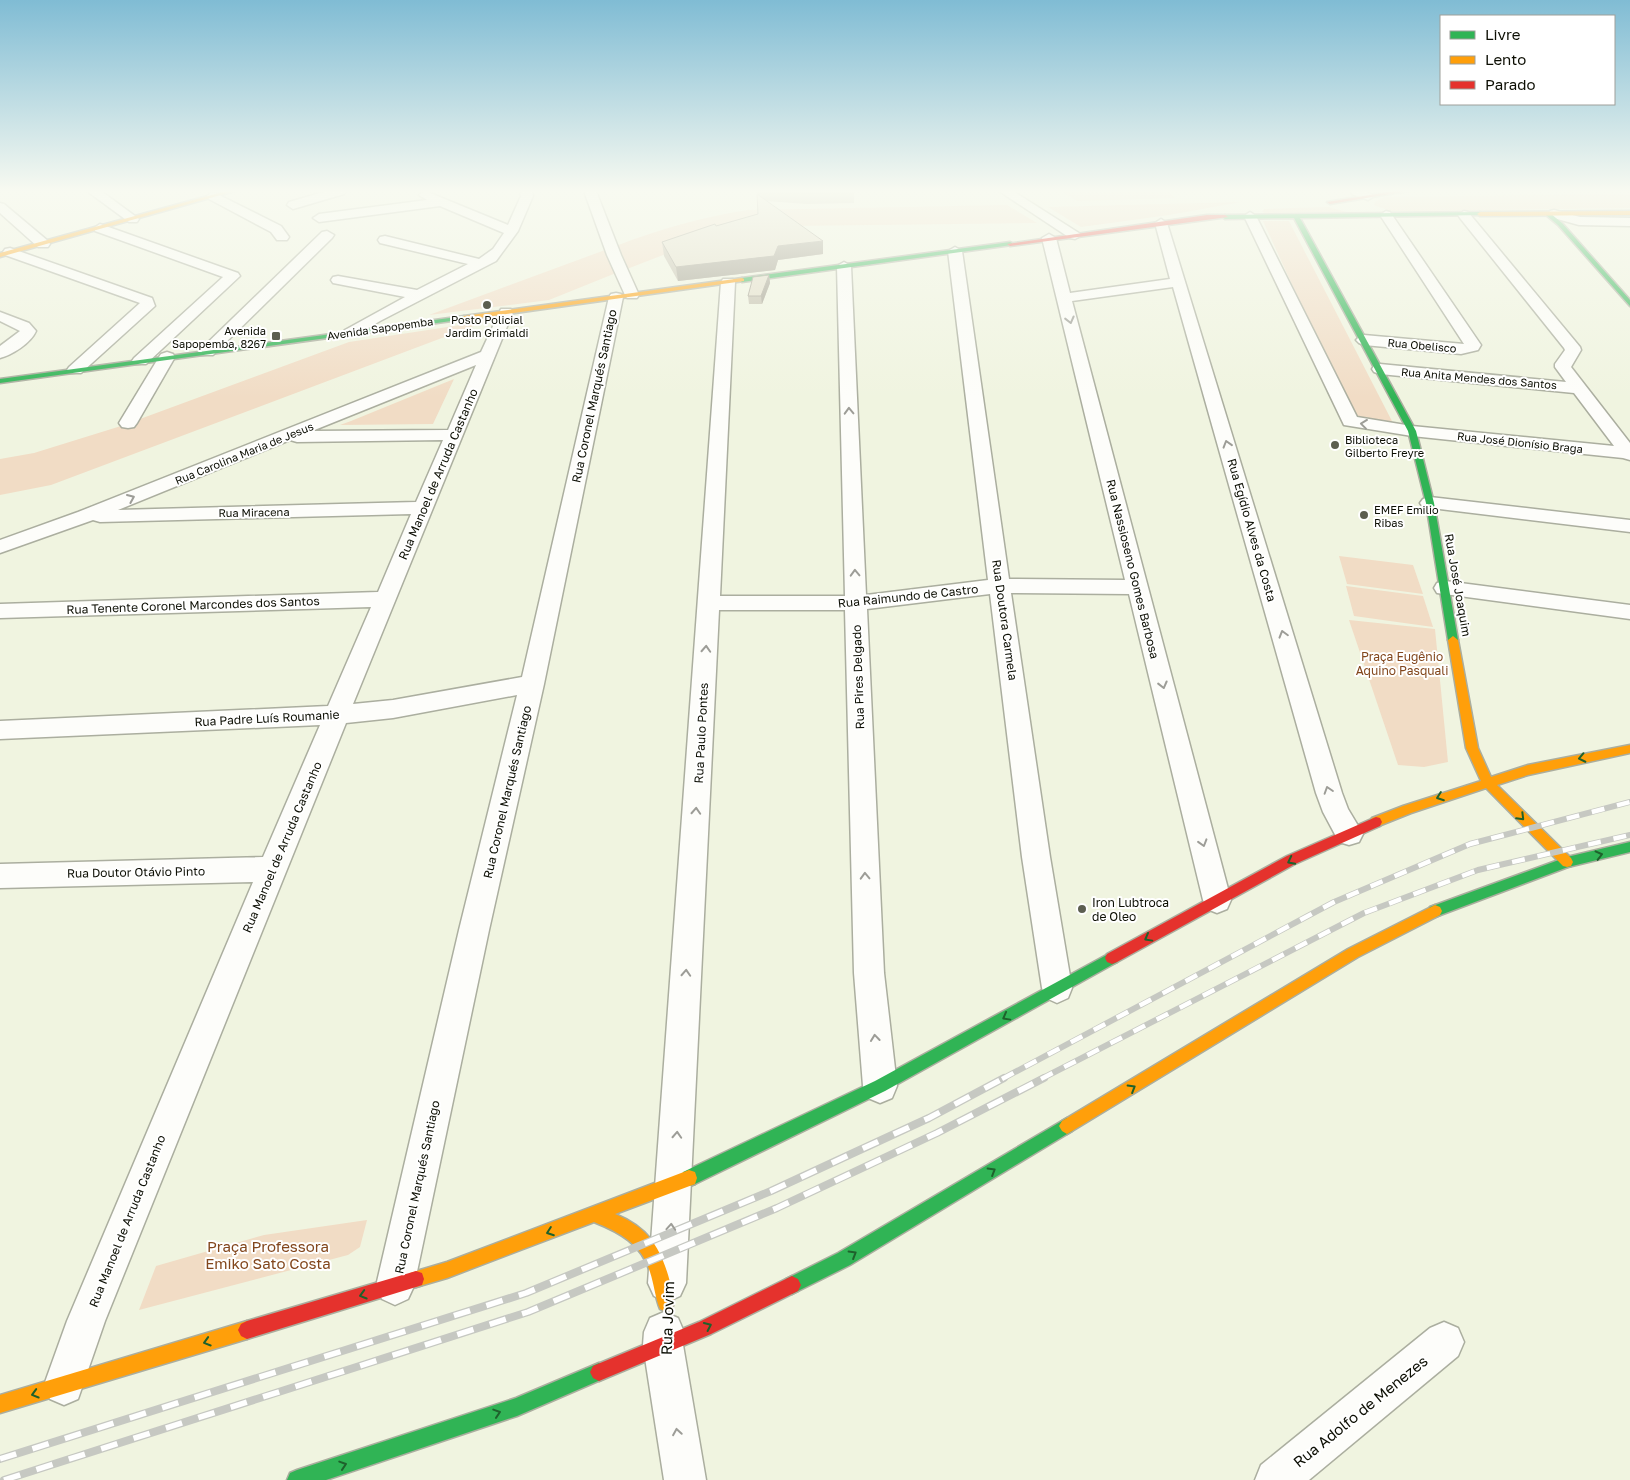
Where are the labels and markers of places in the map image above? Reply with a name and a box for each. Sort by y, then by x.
marker: Posto Policial Jardim Grimaldi [481,299,493,311]
place label: Posto Policial Jardim Grimaldi [446,313,528,339]
place label: Avenida Sapopemba, 8267 [172,324,266,350]
marker: Avenida Sapopemba, 8267 [270,330,282,342]
place label: Biblioteca Gilberto Freyre [1345,433,1424,459]
marker: Biblioteca Gilberto Freyre [1329,439,1341,451]
place label: EMEF Emilio Ribas [1374,503,1439,529]
marker: EMEF Emilio Ribas [1358,509,1370,521]
place label: Iron Lubtroca de Oleo [1092,895,1169,924]
marker: Iron Lubtroca de Oleo [1076,903,1088,915]

